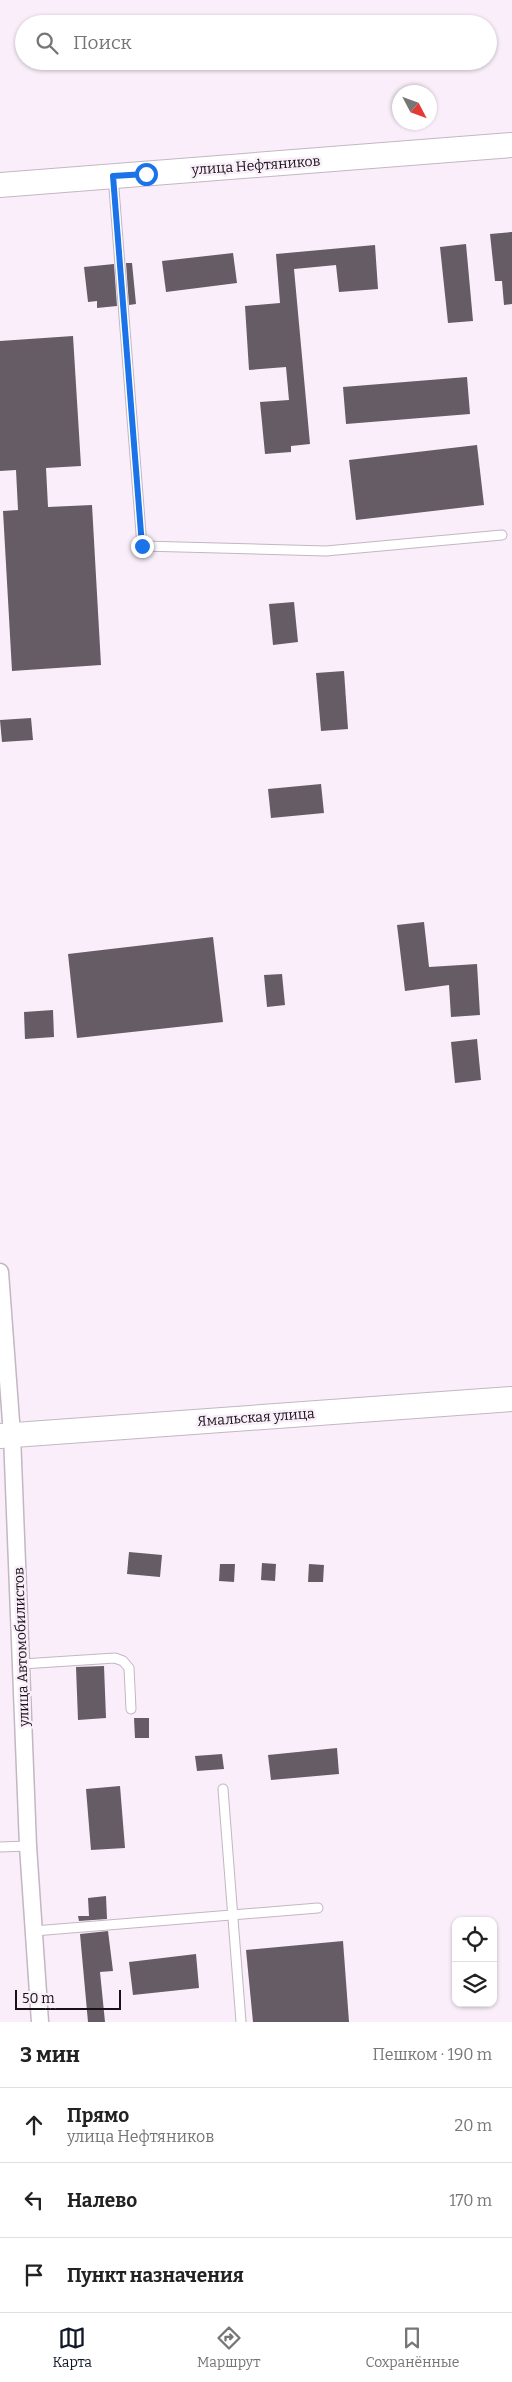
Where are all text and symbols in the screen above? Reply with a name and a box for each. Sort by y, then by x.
search box [15,15,497,70]
icon: search [33,29,61,57]
text: Поиск [73,31,132,54]
north arrow [392,85,437,130]
street label: улица Нефтяников [190,153,321,179]
route start [135,163,158,186]
route end [131,535,154,558]
street label: Ямальская улица [197,1405,315,1430]
street label: улица Автомобилистов [10,1567,33,1728]
map controls [452,1917,497,2007]
button: locate [452,1917,497,1962]
button: layers [452,1962,497,2007]
scale bar [15,1987,121,2010]
text: 50 m [22,1990,55,2007]
text: 3 мин [20,2042,80,2068]
text: Пешком · 190 m [372,2045,492,2064]
text: Прямо [67,2104,129,2127]
icon: ahead [20,2111,48,2139]
text: 20 m [455,2116,492,2135]
text: улица Нефтяников [67,2127,214,2146]
icon: left [20,2186,48,2214]
text: Налево [67,2189,137,2212]
text: 170 m [449,2191,492,2210]
icon: arrive [20,2261,48,2289]
text: Пункт назначения [67,2264,244,2287]
tab: Карта [53,2324,92,2371]
tab: Маршрут [197,2324,260,2371]
tab: Сохранённые [365,2324,459,2371]

